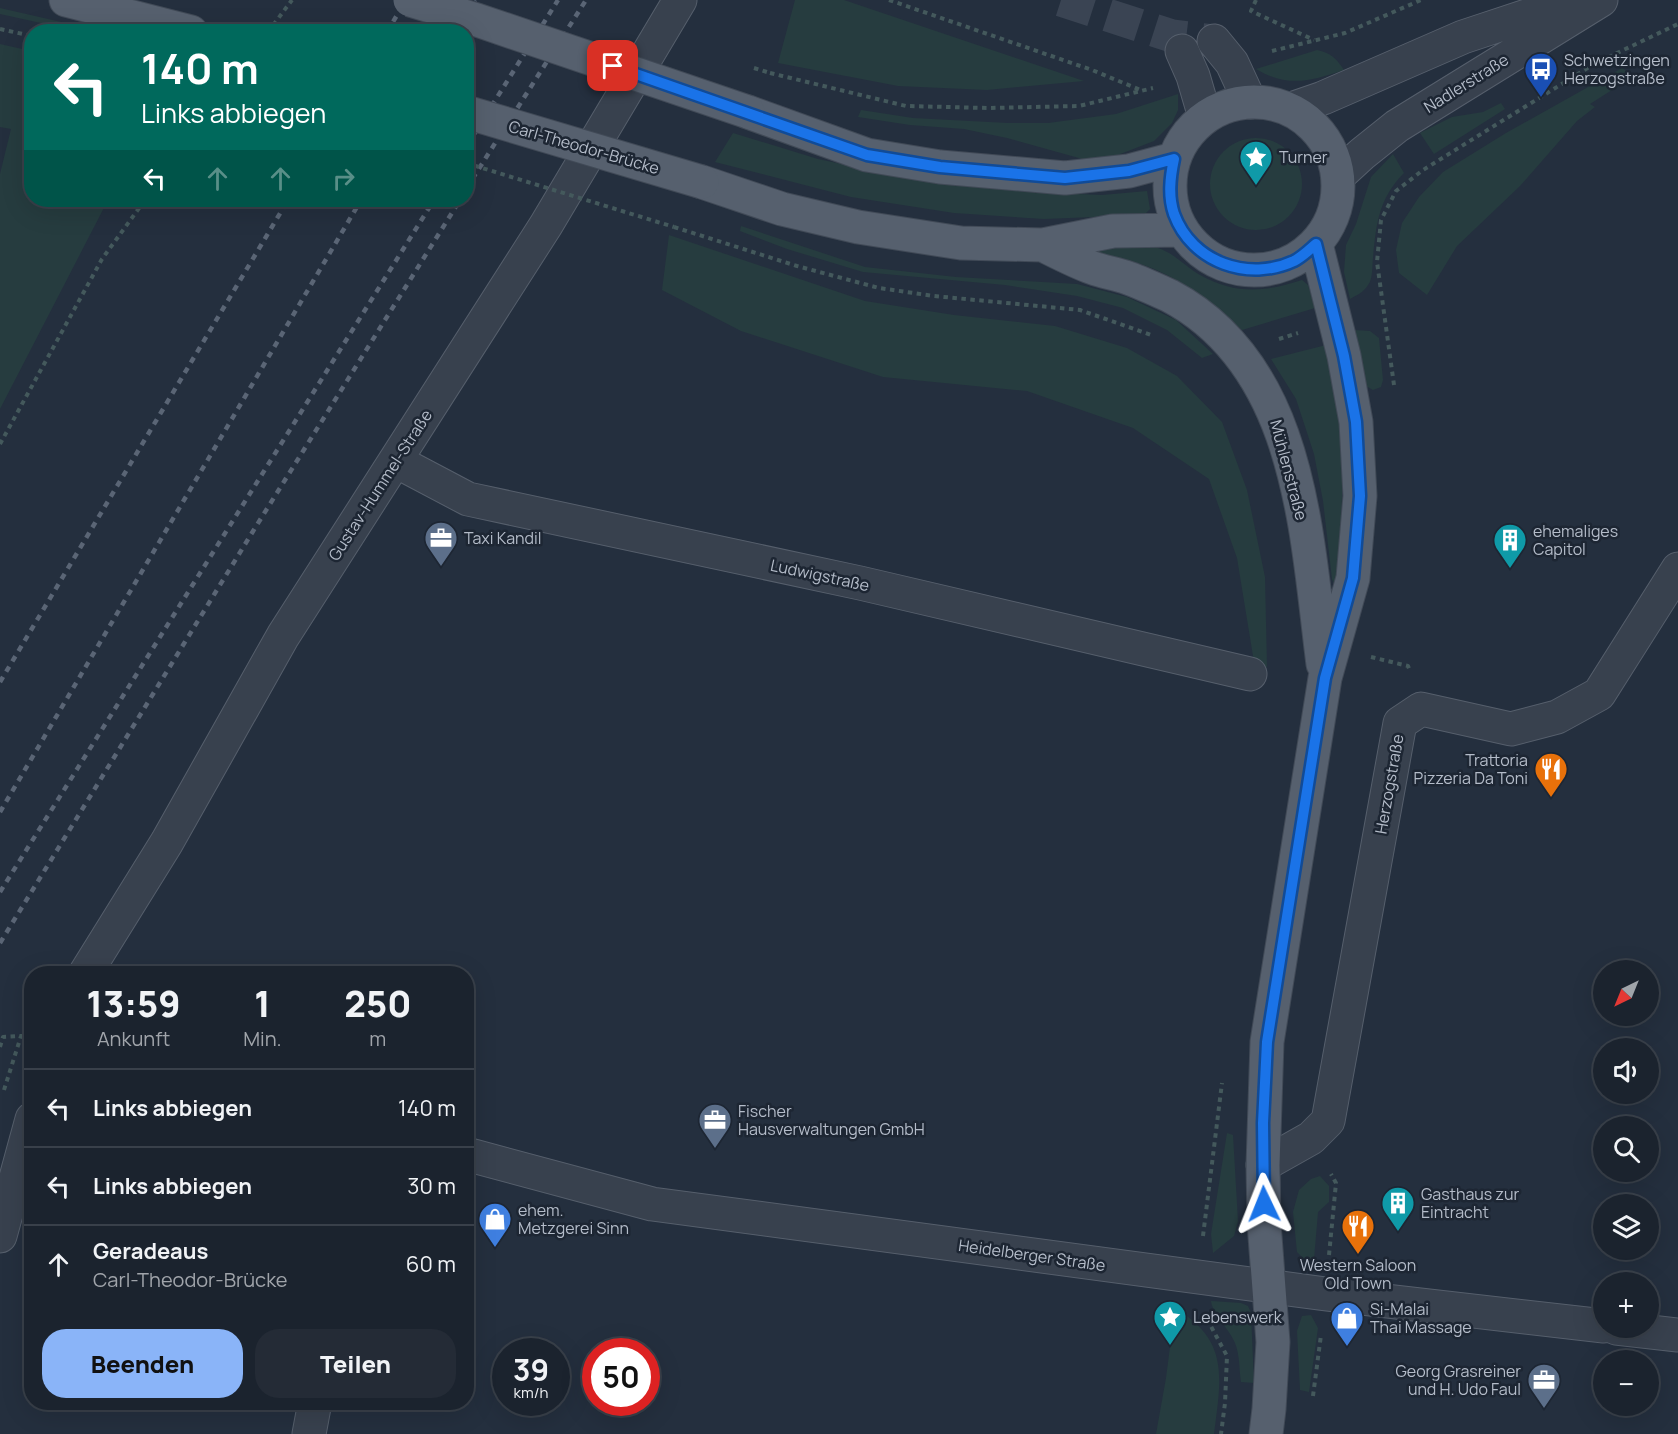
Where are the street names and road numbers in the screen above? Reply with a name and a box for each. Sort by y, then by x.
street label: Nadlerstraße [1419,48,1513,118]
street label: Carl-Theodor-Brücke [506,115,662,179]
street label: Gustav-Hummel-Straße [323,405,437,565]
street label: Mühlenstraße [1265,417,1313,523]
street label: Ludwigstraße [768,554,872,596]
street label: Herzogstraße [1369,732,1409,836]
street label: Heidelberger Straße [957,1234,1107,1276]

